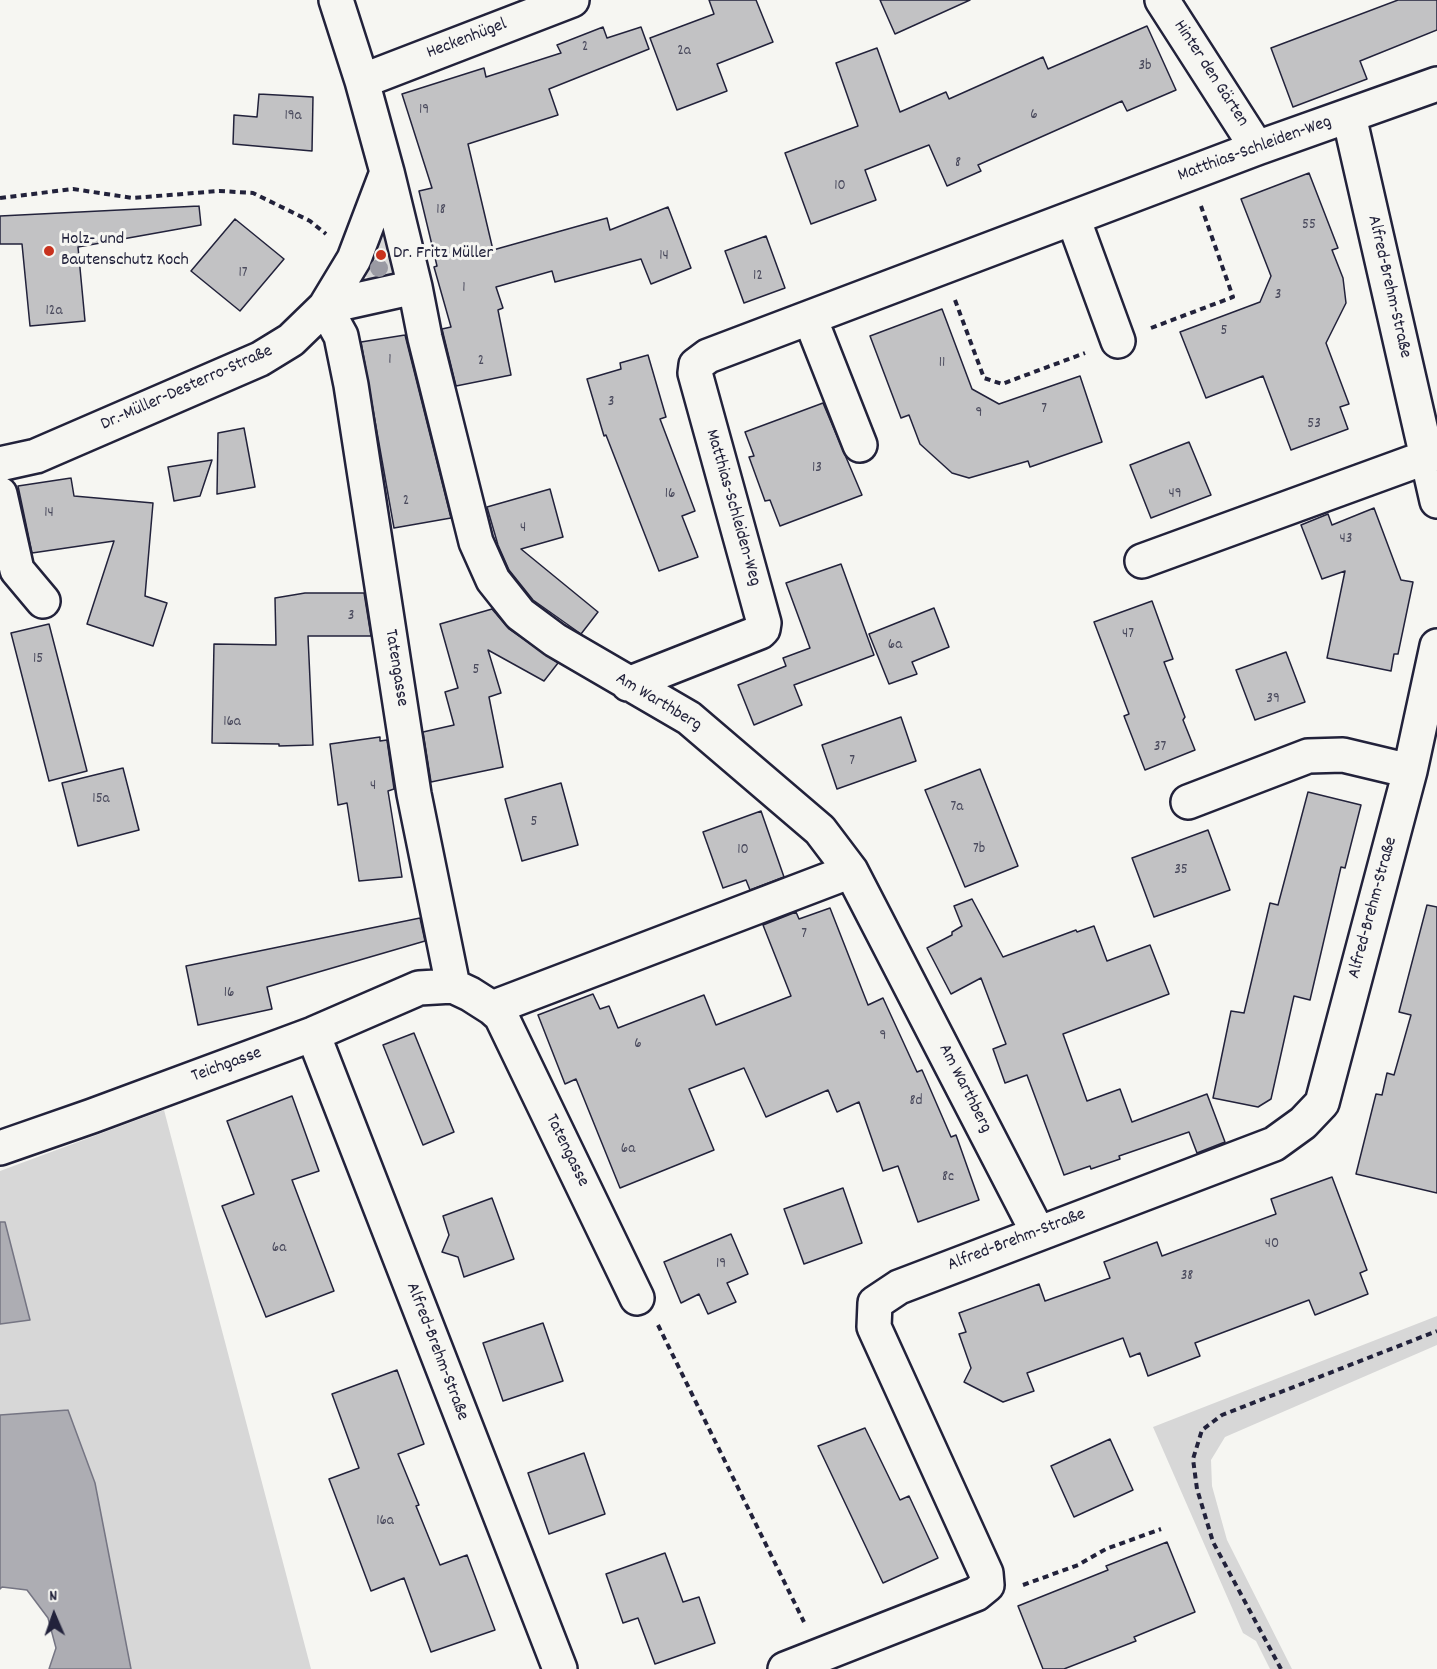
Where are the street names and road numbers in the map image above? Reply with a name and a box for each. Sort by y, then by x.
street label: Heckenhügel [424,15,510,65]
street label: Hinter den Gärten [1168,17,1252,131]
street label: Matthias-Schleiden-Weg [1175,112,1335,188]
street label: Alfred-Brehm-Straße [1361,214,1415,360]
street label: Dr.-Müller-Desterro-Straße [98,341,276,437]
street label: Matthias-Schleiden-Weg [699,427,765,589]
street label: Tatengasse [378,628,412,708]
street label: Am Warthberg [611,669,705,737]
street label: Alfred-Brehm-Straße [1345,835,1403,981]
street label: Am Warthberg [932,1041,996,1137]
street label: Teichgasse [189,1043,265,1089]
street label: Tatengasse [539,1111,593,1191]
street label: Alfred-Brehm-Straße [945,1205,1089,1277]
street label: Alfred-Brehm-Straße [400,1280,472,1424]

